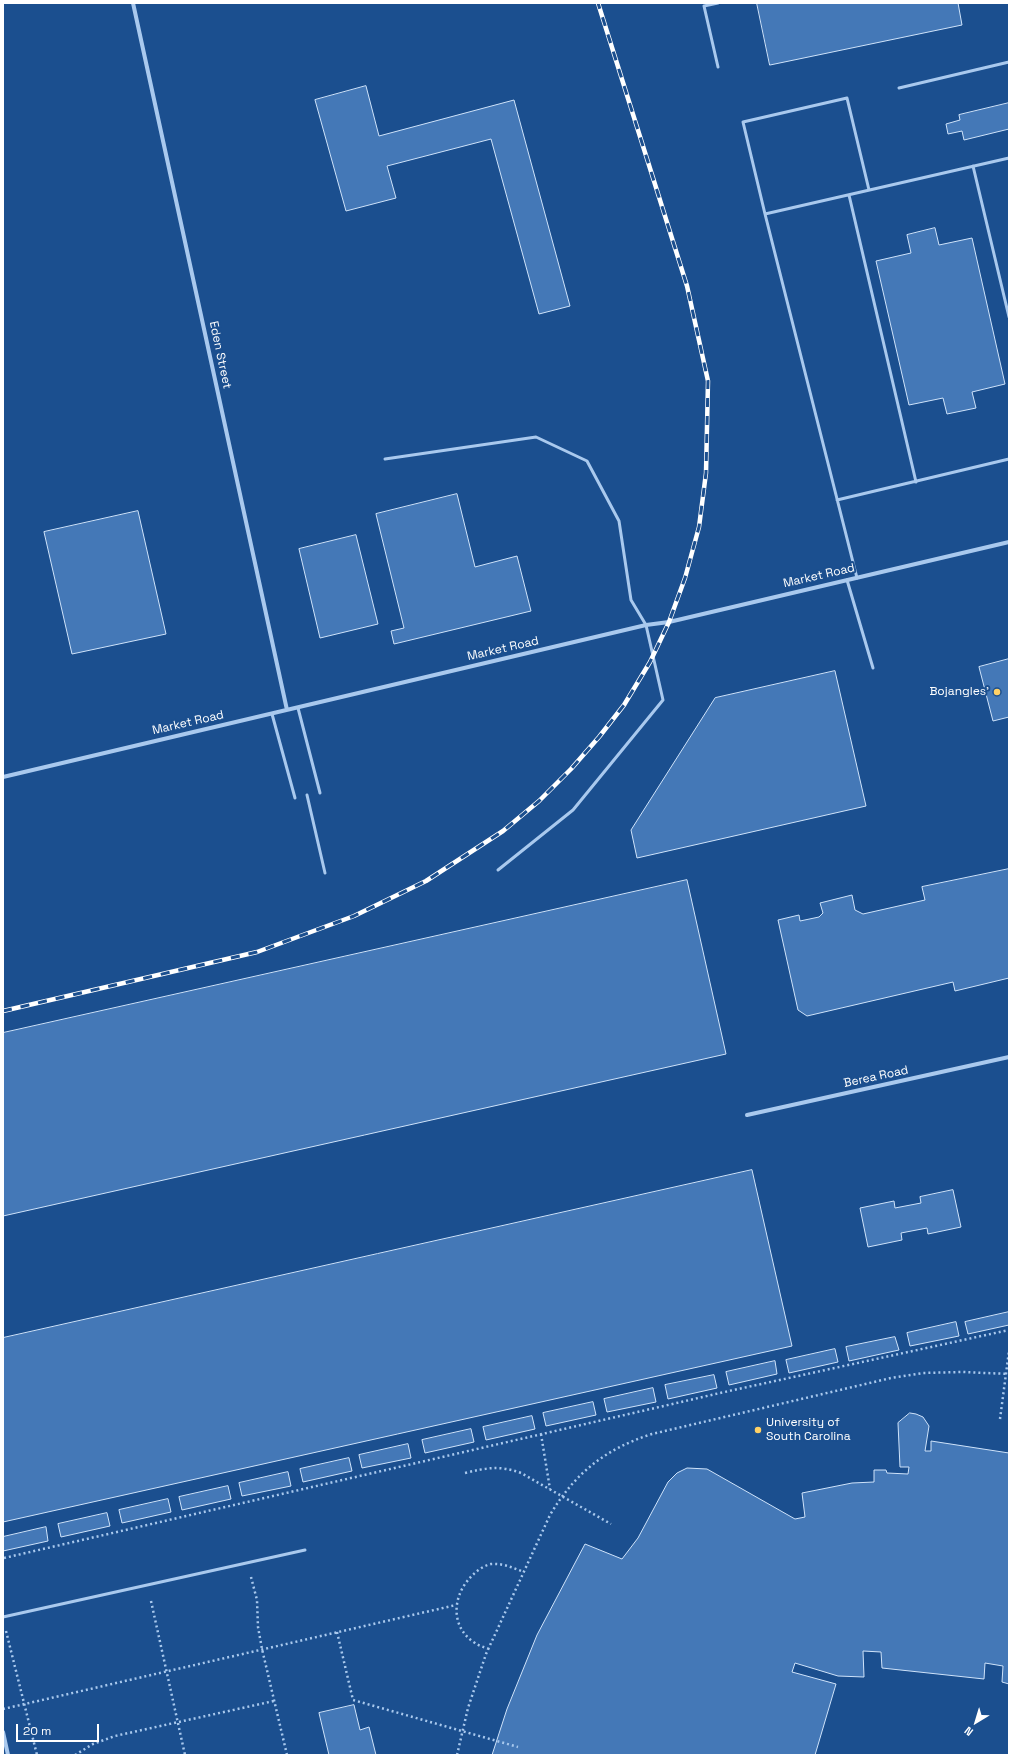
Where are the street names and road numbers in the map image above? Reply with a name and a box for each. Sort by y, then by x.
street label: Eden Street [206,320,234,390]
street label: Market Road [782,561,856,591]
street label: Market Road [466,634,540,664]
street label: Market Road [151,708,225,738]
street label: Berea Road [842,1063,910,1091]

